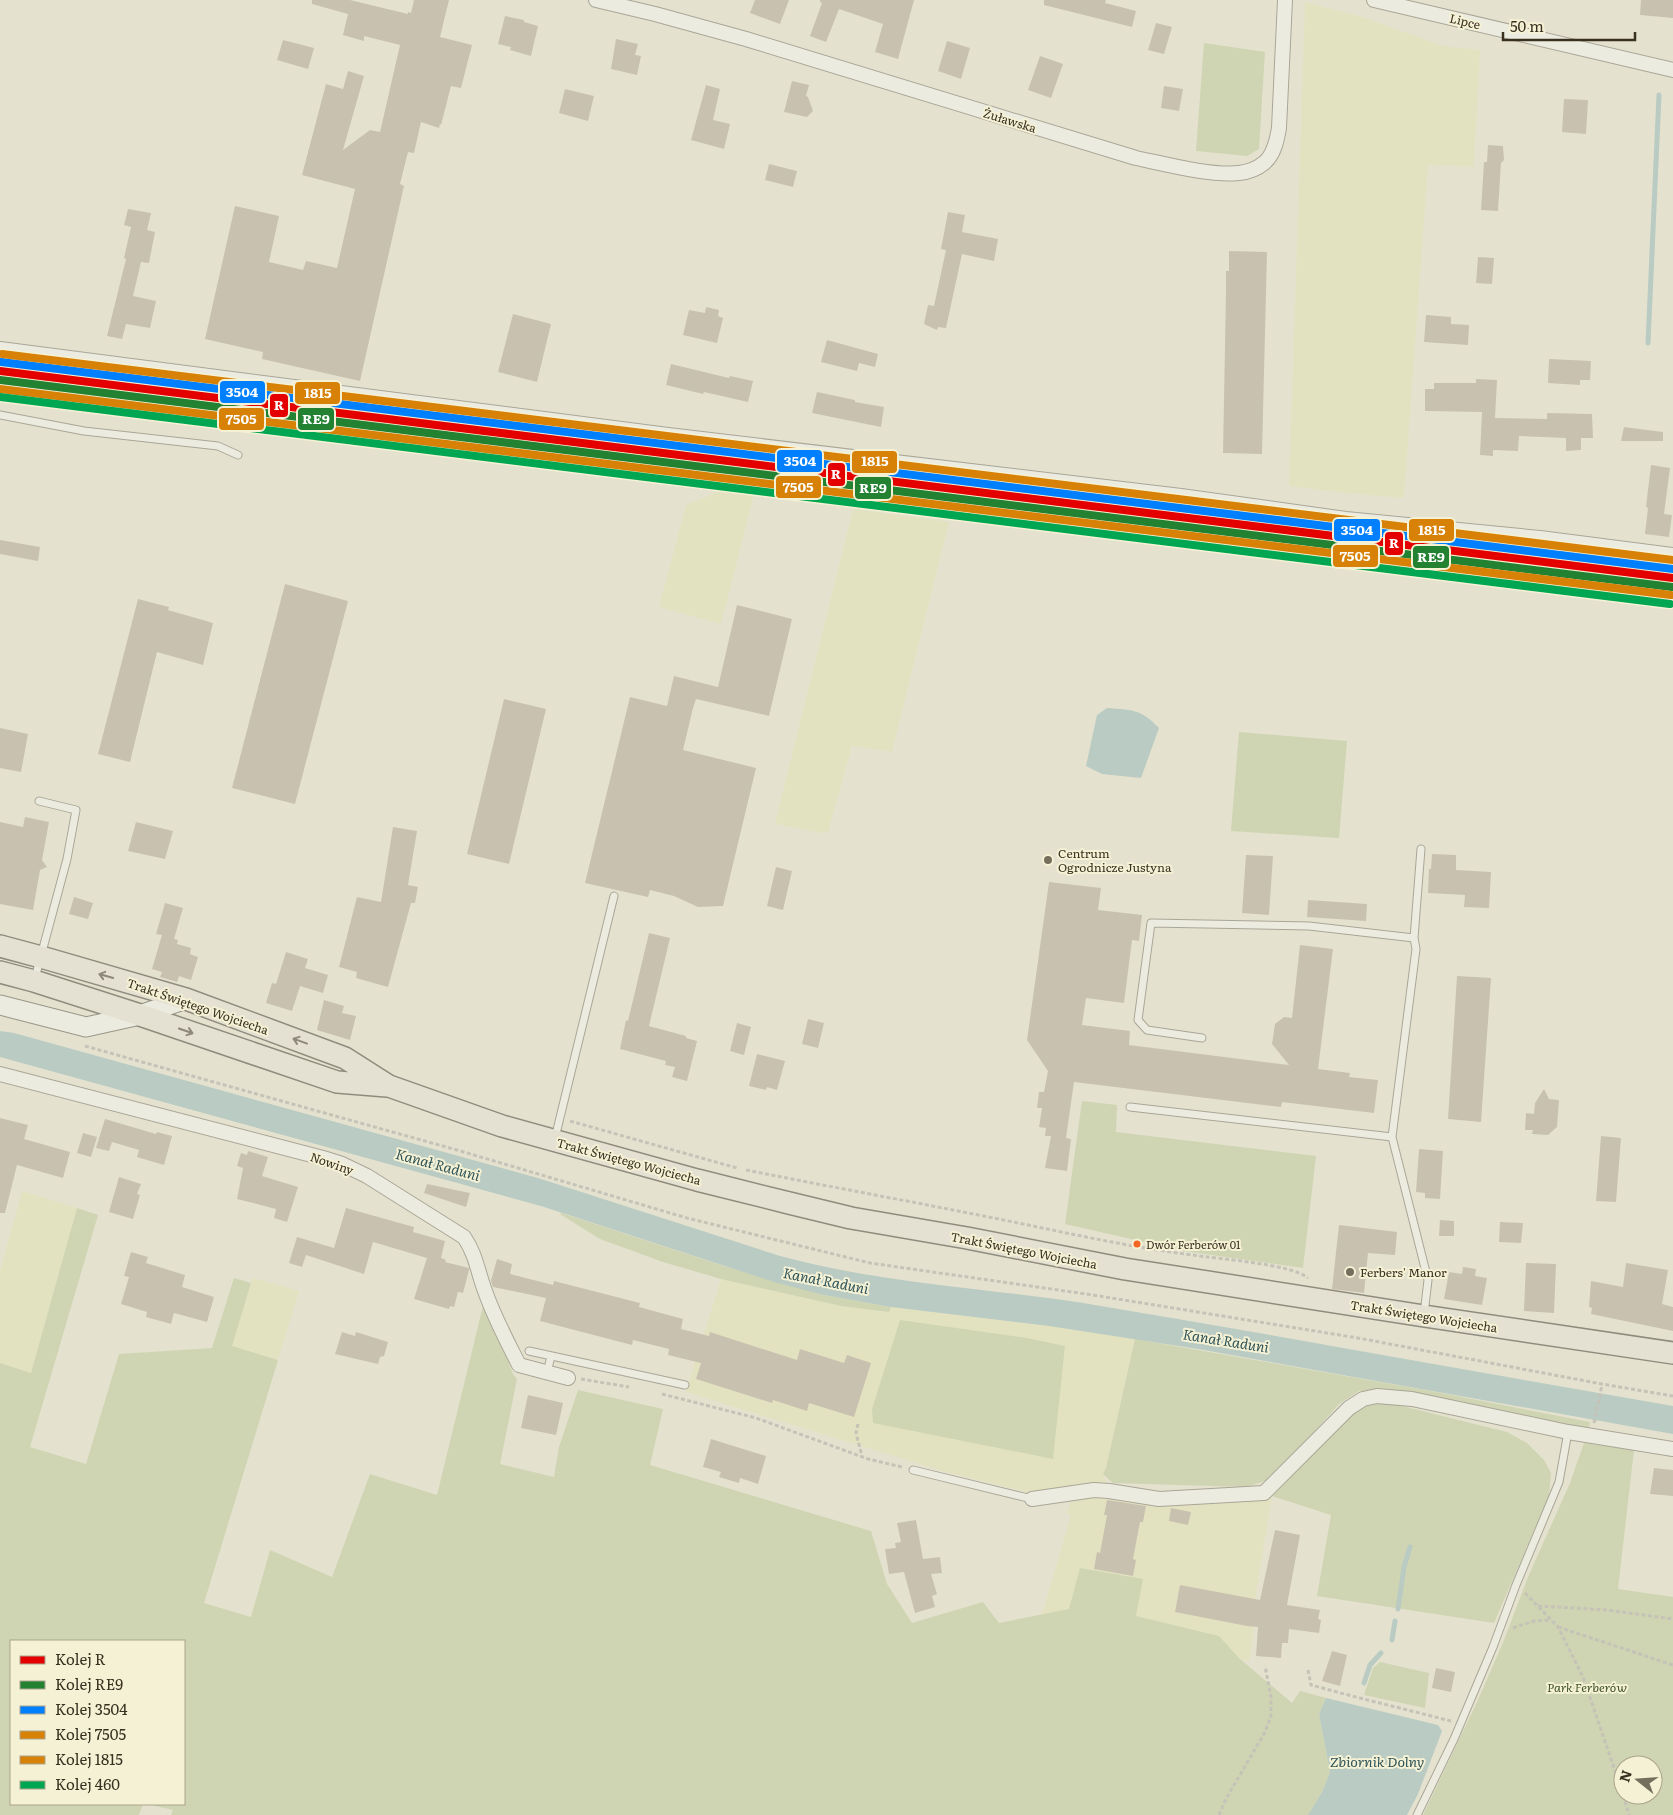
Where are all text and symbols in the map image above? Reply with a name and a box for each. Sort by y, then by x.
street label: Lipce [1448,9,1482,33]
scale bar [1503,10,1636,42]
text: 50 m [1510,14,1544,37]
street label: Żuławska [981,103,1039,137]
line badge: 3504 [219,380,266,404]
text: 3504 [226,381,259,401]
line badge: 1815 [294,381,341,405]
text: 1815 [304,382,332,402]
line badge: R [269,393,289,418]
text: R [274,394,285,414]
line badge: 7505 [218,407,265,431]
line badge: RE9 [297,407,335,431]
text: 7505 [225,408,257,428]
text: RE9 [302,408,330,428]
line badge: 3504 [776,449,823,473]
text: 3504 [784,450,817,470]
line badge: 1815 [851,450,898,474]
text: 1815 [861,450,889,470]
line badge: R [827,462,846,487]
text: R [831,463,842,483]
line badge: 7505 [775,475,822,499]
text: 7505 [782,476,814,496]
line badge: RE9 [854,476,892,500]
text: RE9 [859,477,887,497]
line badge: 3504 [1333,518,1381,542]
line badge: 1815 [1408,518,1455,542]
text: 3504 [1341,519,1374,539]
text: 1815 [1418,519,1446,539]
line badge: R [1384,531,1404,556]
text: R [1389,532,1400,552]
line badge: 7505 [1332,544,1379,568]
text: 7505 [1339,545,1371,565]
line badge: RE9 [1412,545,1450,569]
text: RE9 [1417,546,1445,566]
place label: Centrum Ogrodnicze Justyna [1058,844,1172,876]
marker: Centrum Ogrodnicze Justyna [1042,854,1054,866]
one-way arrow [98,970,114,980]
street label: Trakt Świętego Wojciecha [125,973,272,1039]
one-way arrow [178,1027,194,1036]
one-way arrow [292,1036,308,1045]
street label: Trakt Świętego Wojciecha [555,1133,704,1189]
water label: Kanał Raduni [394,1143,483,1185]
street label: Nowiny [308,1147,356,1179]
street label: Trakt Świętego Wojciecha [949,1227,1099,1273]
place label: Dwór Ferberów 01 [1146,1236,1241,1252]
marker: Dwór Ferberów 01 [1132,1239,1142,1249]
water label: Kanał Raduni [782,1262,871,1298]
place label: Ferbers' Manor [1360,1263,1447,1281]
marker: Ferbers' Manor [1344,1266,1356,1278]
street label: Trakt Świętego Wojciecha [1349,1295,1499,1337]
water label: Kanał Raduni [1182,1323,1271,1357]
legend [10,1640,185,1805]
text: Kolej R [55,1647,106,1670]
text: Kolej RE9 [55,1672,123,1695]
park label: Park Ferberów [1547,1678,1627,1696]
text: Kolej 3504 [55,1697,127,1720]
text: Kolej 7505 [55,1722,126,1745]
text: Kolej 1815 [55,1747,123,1770]
water label: Zbiornik Dolny [1330,1751,1424,1771]
north arrow [1613,1755,1663,1805]
text: N [1613,1767,1636,1784]
text: Kolej 460 [55,1772,120,1795]

